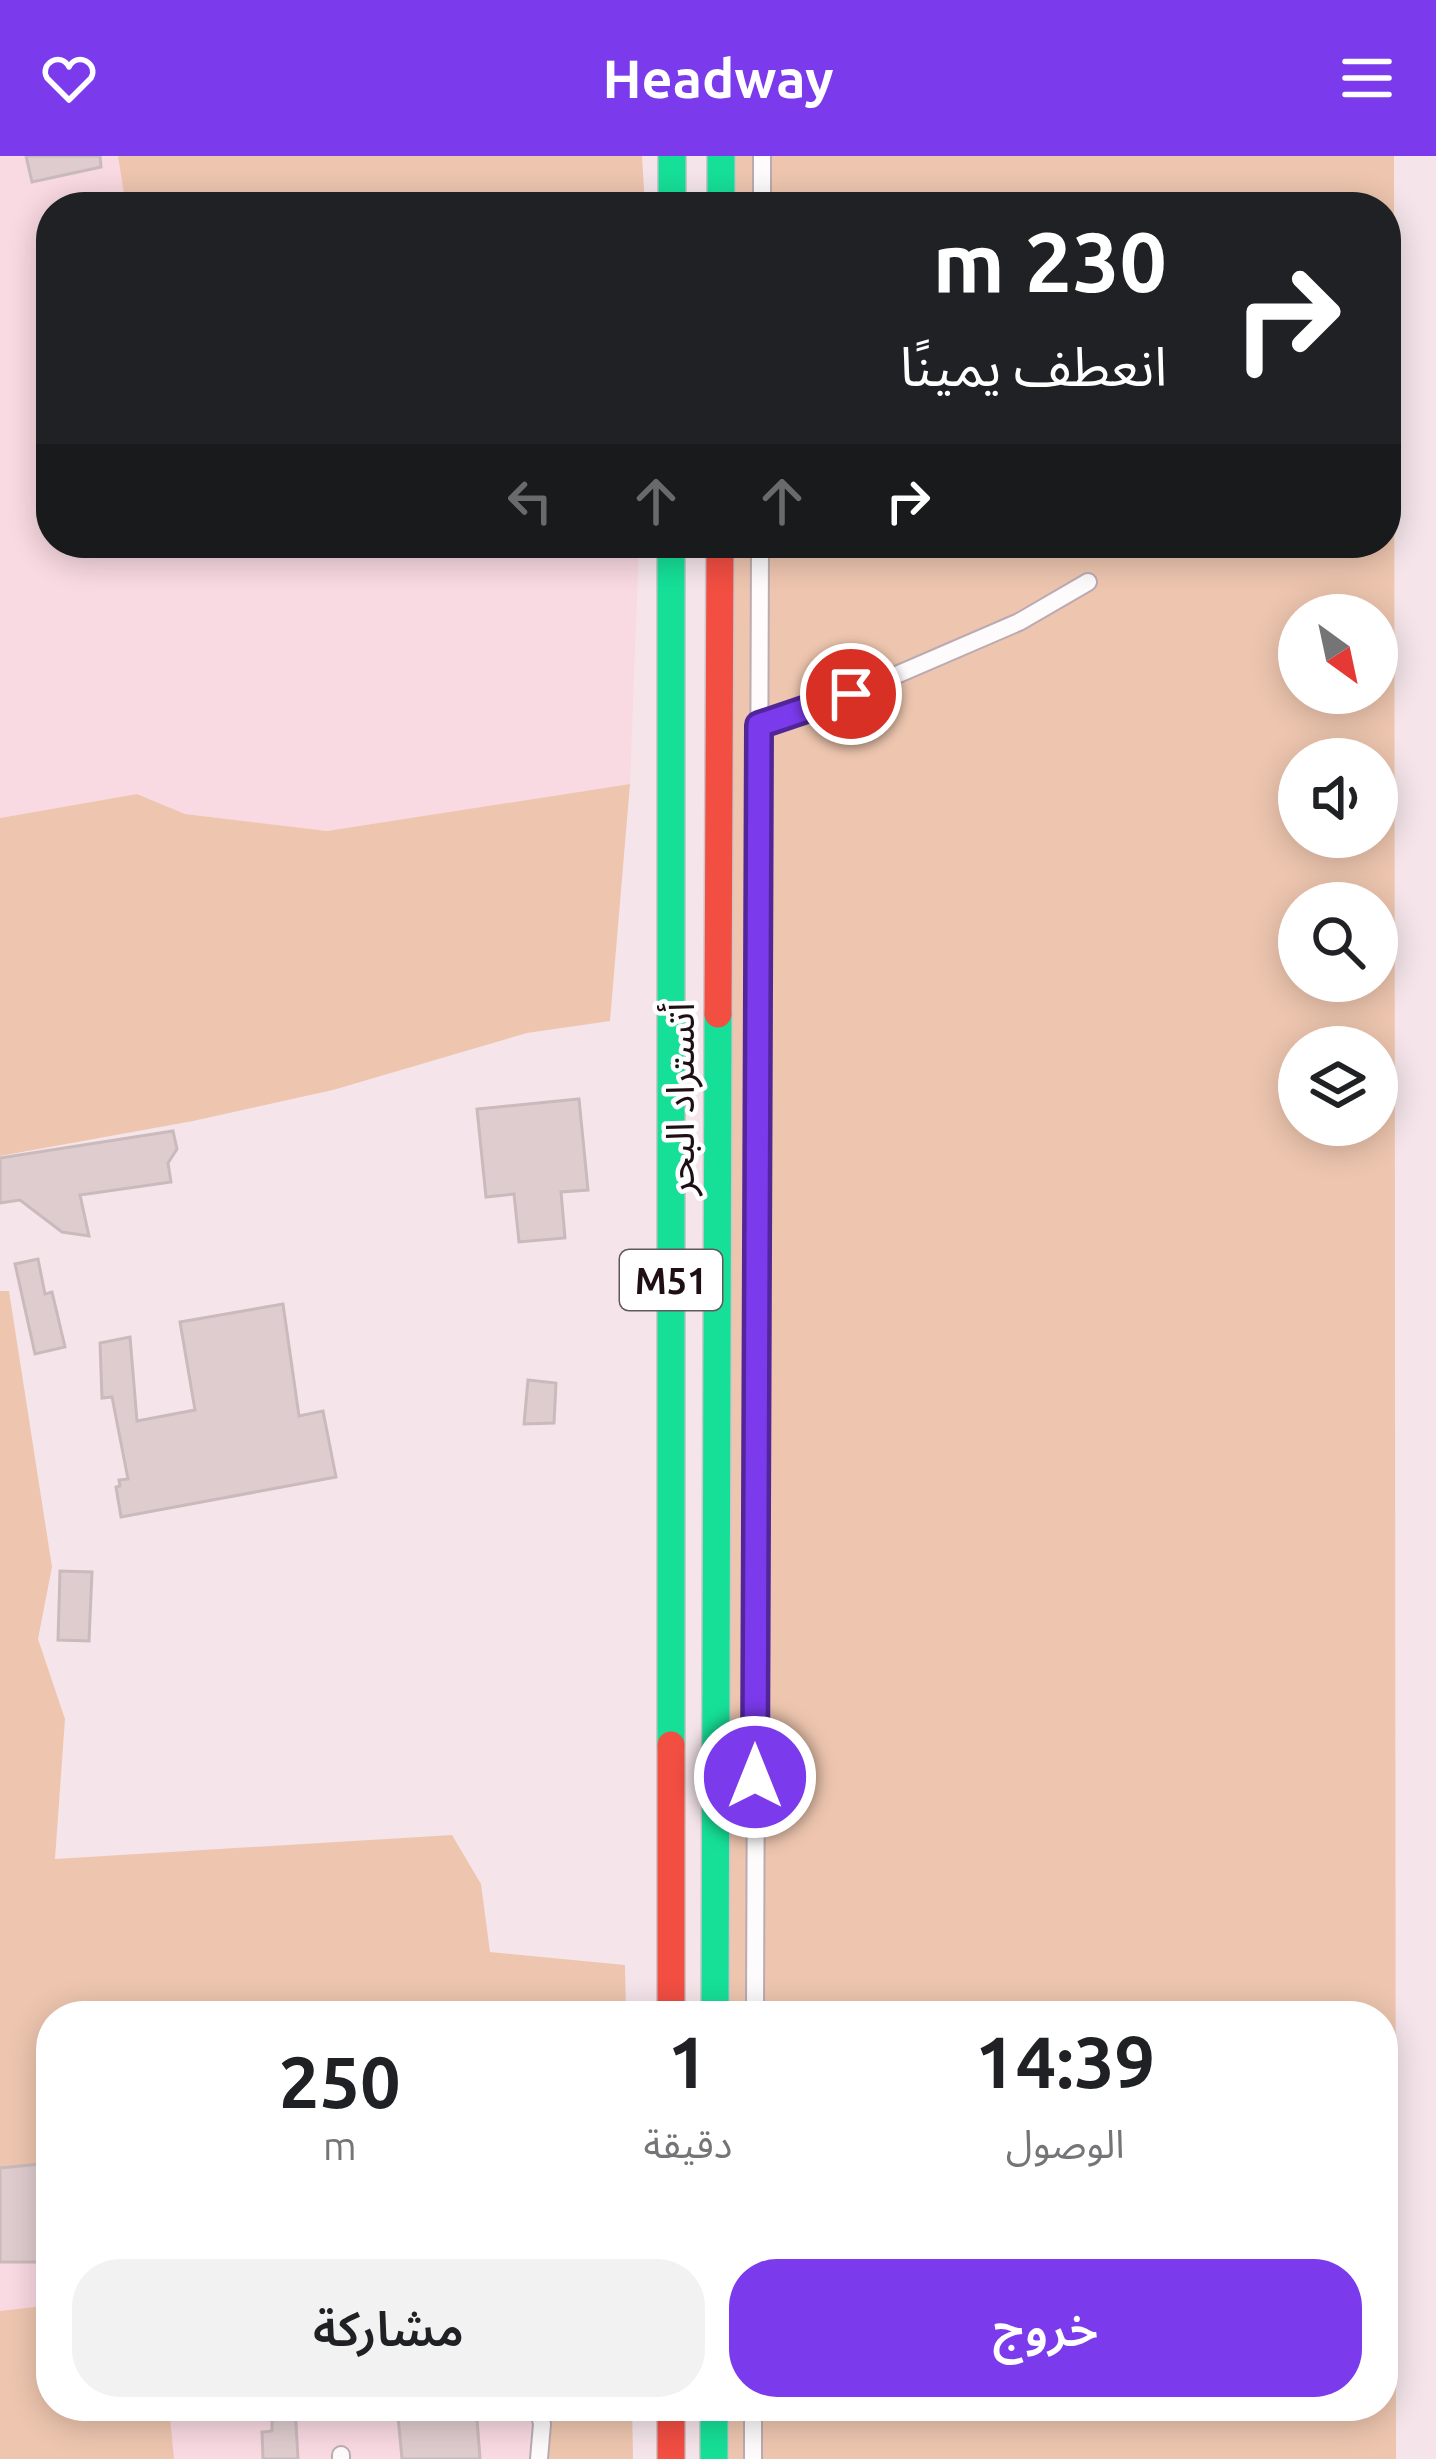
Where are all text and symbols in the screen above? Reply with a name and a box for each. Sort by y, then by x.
icon: heart [36,45,102,111]
icon: menu [1334,45,1400,111]
text: Headway [602,48,834,108]
text: 230 m [933,214,1167,308]
icon: right [1209,240,1365,396]
text: انعطف يمينًا [900,336,1167,396]
icon: left [497,468,563,534]
icon: ahead [623,468,689,534]
icon: ahead [749,468,815,534]
icon: right [875,468,941,534]
north arrow [1278,594,1398,714]
map controls [1278,594,1398,1146]
pin [800,643,902,745]
icon: arrive [818,661,884,727]
button: sound [1278,738,1398,858]
button: search [1278,882,1398,1002]
street label: أتستراد البحر [656,1003,703,1196]
button: layers [1278,1026,1398,1146]
road number: M51 [620,1250,722,1310]
position arrow [692,1714,818,1840]
text: 1 [668,2021,708,2102]
text: 14:39 [975,2021,1155,2102]
text: 250 [279,2041,401,2122]
text: دقيقة [643,2122,732,2165]
text: الوصول [1006,2122,1124,2165]
text: m [323,2124,357,2167]
button: مشاركة [72,2259,705,2397]
button: خروج [729,2259,1362,2397]

